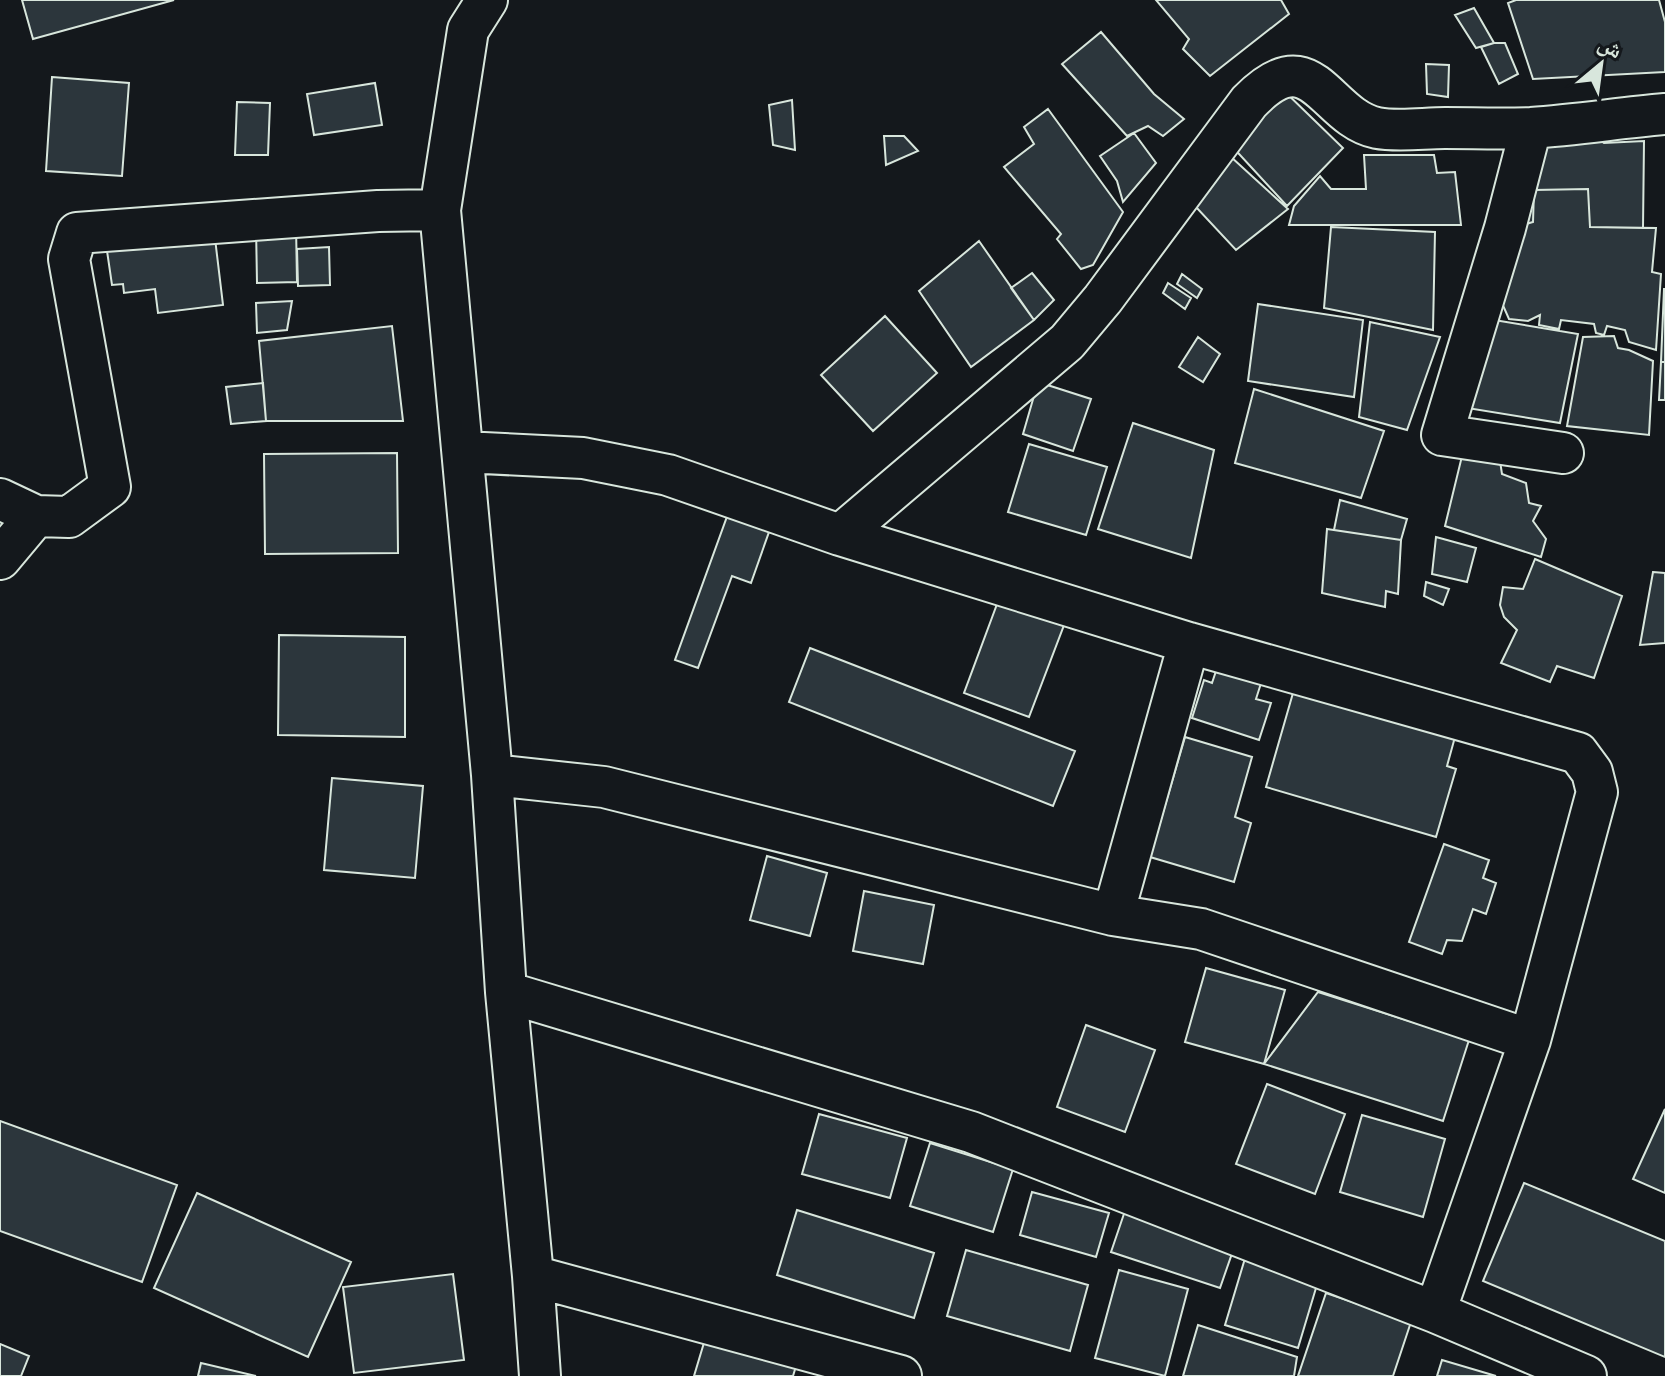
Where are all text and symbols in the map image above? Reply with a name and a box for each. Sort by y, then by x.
north arrow [1561,24,1641,104]
text: ش [1594,27,1629,64]

